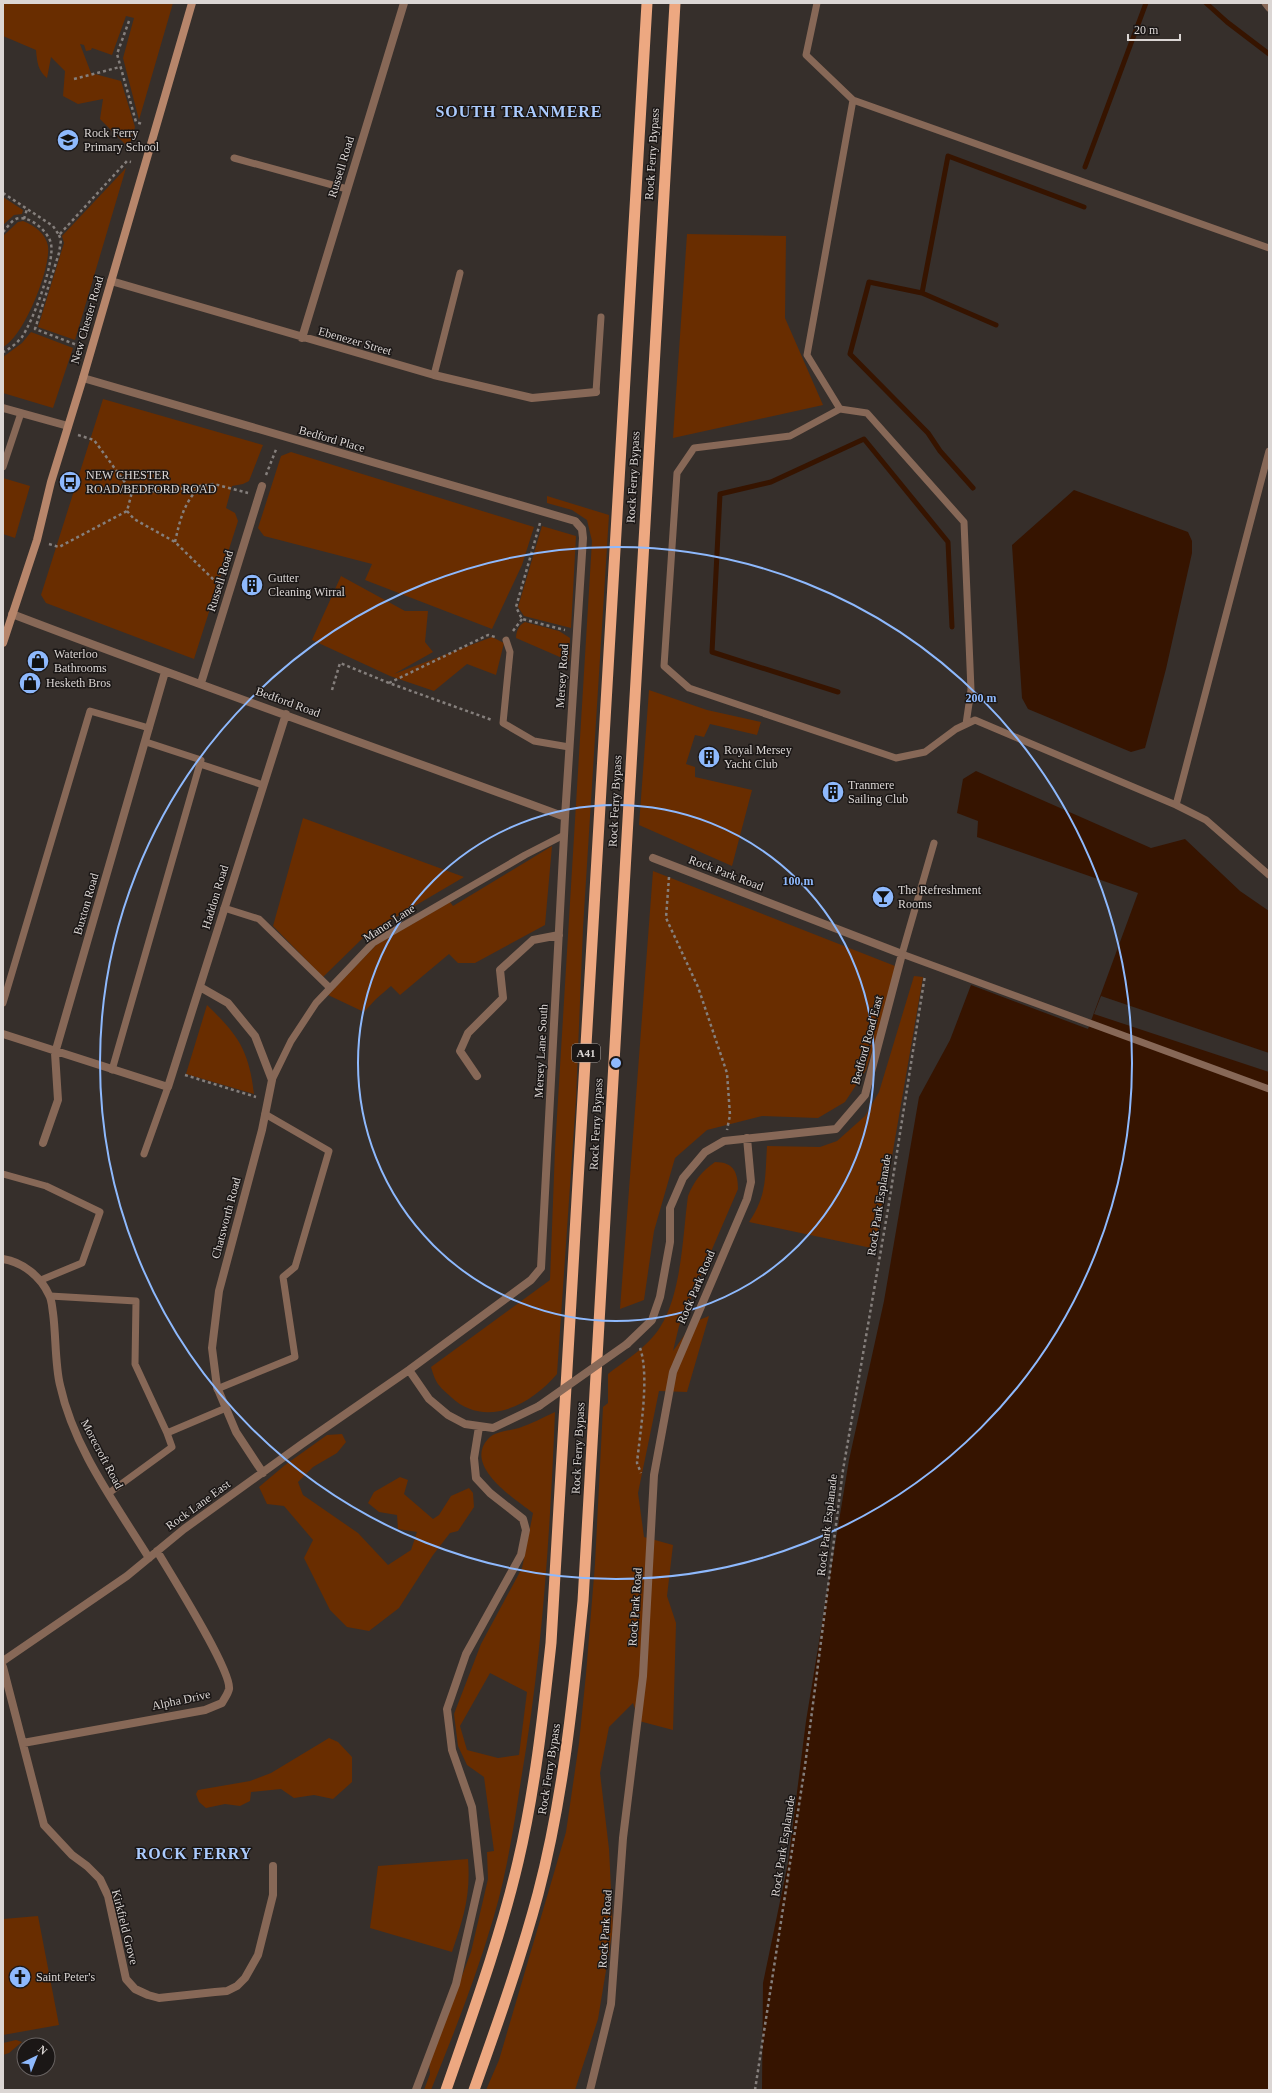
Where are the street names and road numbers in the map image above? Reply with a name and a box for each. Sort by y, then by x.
street label: Rock Ferry Bypass [642,107,662,200]
street label: Russell Road [325,135,357,199]
street label: New Chester Road [68,274,106,366]
street label: Ebenezer Street [317,324,394,358]
street label: Bedford Place [297,423,367,455]
street label: Rock Ferry Bypass [624,430,642,523]
street label: Russell Road [204,549,236,613]
street label: Mersey Road [553,643,571,709]
street label: Bedford Road [254,684,322,720]
street label: Rock Ferry Bypass [606,754,624,847]
street label: Rock Park Road [687,852,765,894]
street label: Haddon Road [199,863,231,931]
street label: Buxton Road [70,871,102,937]
street label: Manor Lane [360,901,418,945]
street label: Bedford Road East [848,993,886,1086]
street label: Mersey Lane South [532,1004,550,1098]
road number: A41 [572,1044,600,1062]
street label: Rock Ferry Bypass [587,1077,605,1170]
street label: Rock Park Esplanade [864,1153,894,1257]
street label: Chatsworth Road [208,1176,244,1260]
street label: Rock Park Road [674,1248,718,1326]
street label: Rock Ferry Bypass [569,1401,587,1494]
street label: Morecroft Road [78,1417,126,1491]
street label: Rock Park Esplanade [814,1473,840,1577]
street label: Rock Lane East [163,1477,233,1533]
street label: Rock Park Road [625,1567,645,1647]
street label: Alpha Drive [150,1687,212,1713]
street label: Rock Ferry Bypass [535,1722,563,1816]
street label: Rock Park Esplanade [768,1794,798,1898]
street label: Kirkfield Grove [109,1888,141,1966]
street label: Rock Park Road [595,1889,615,1969]

